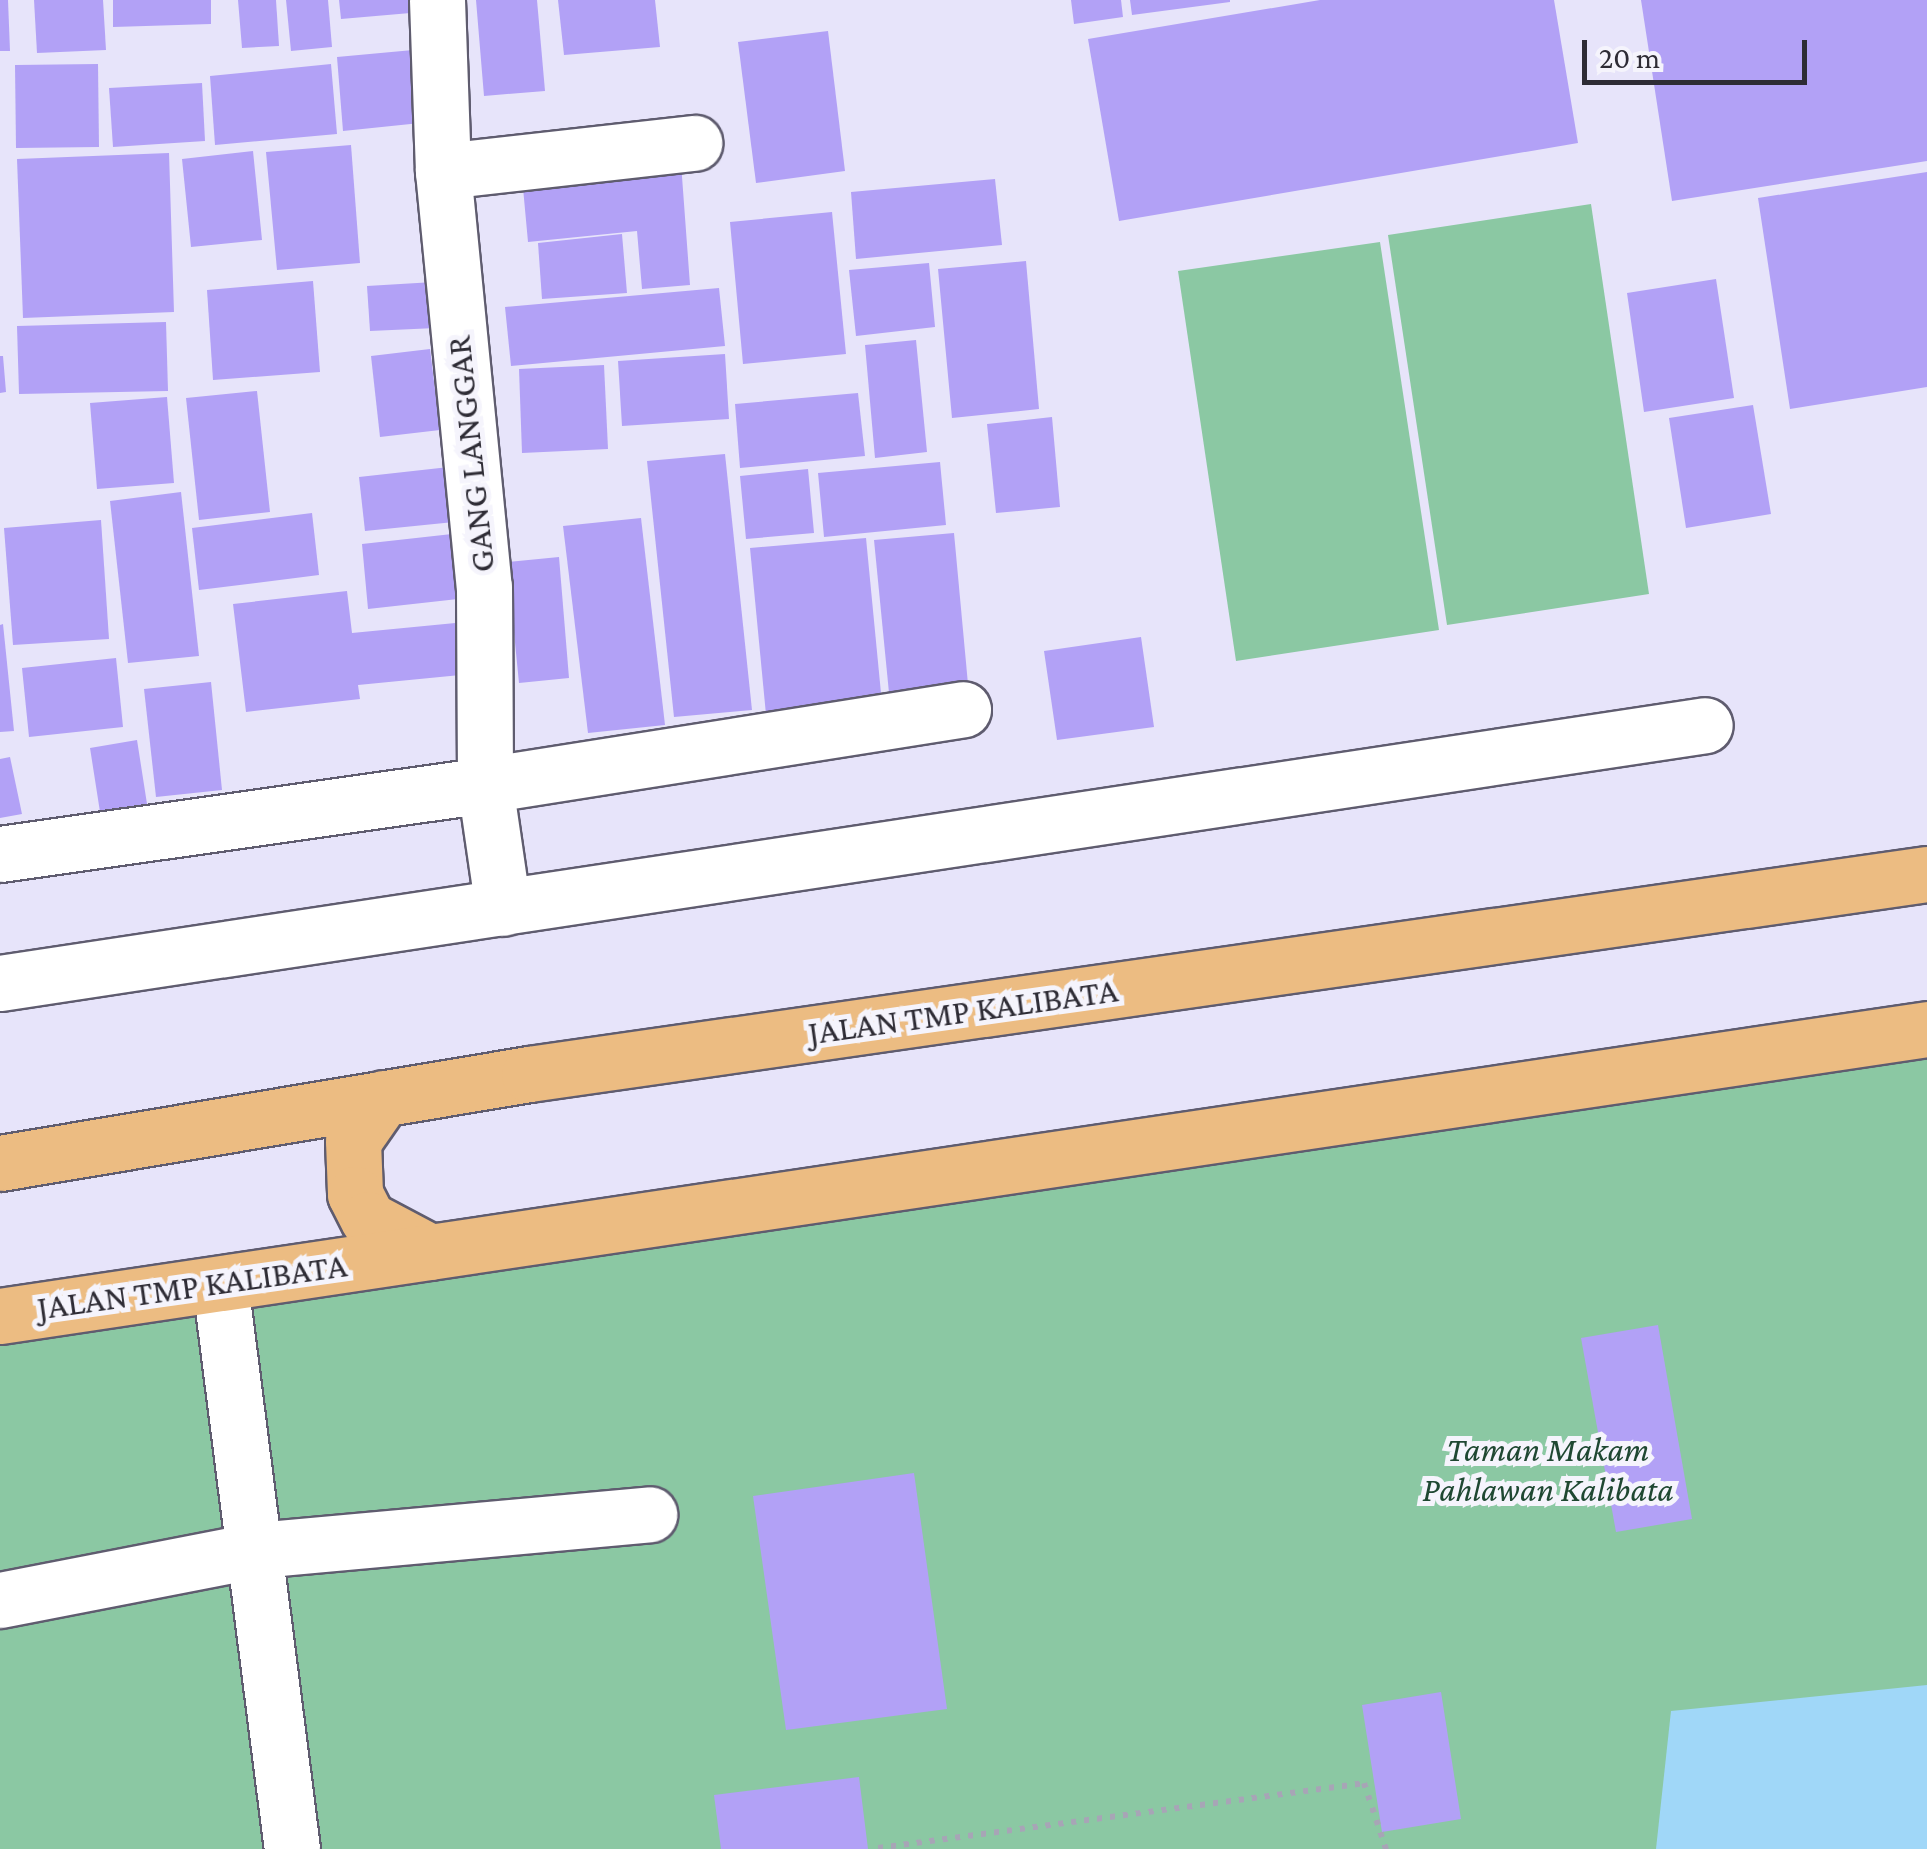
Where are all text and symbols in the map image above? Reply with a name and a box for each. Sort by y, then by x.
scale bar [1587,20,1812,82]
text: 20 m [1599,41,1660,74]
street label: GANG LANGGAR [438,334,504,574]
street label: JALAN TMP KALIBATA [805,969,1121,1055]
street label: JALAN TMP KALIBATA [34,1244,350,1330]
park label: Taman Makam Pahlawan Kalibata [1422,1429,1674,1511]

